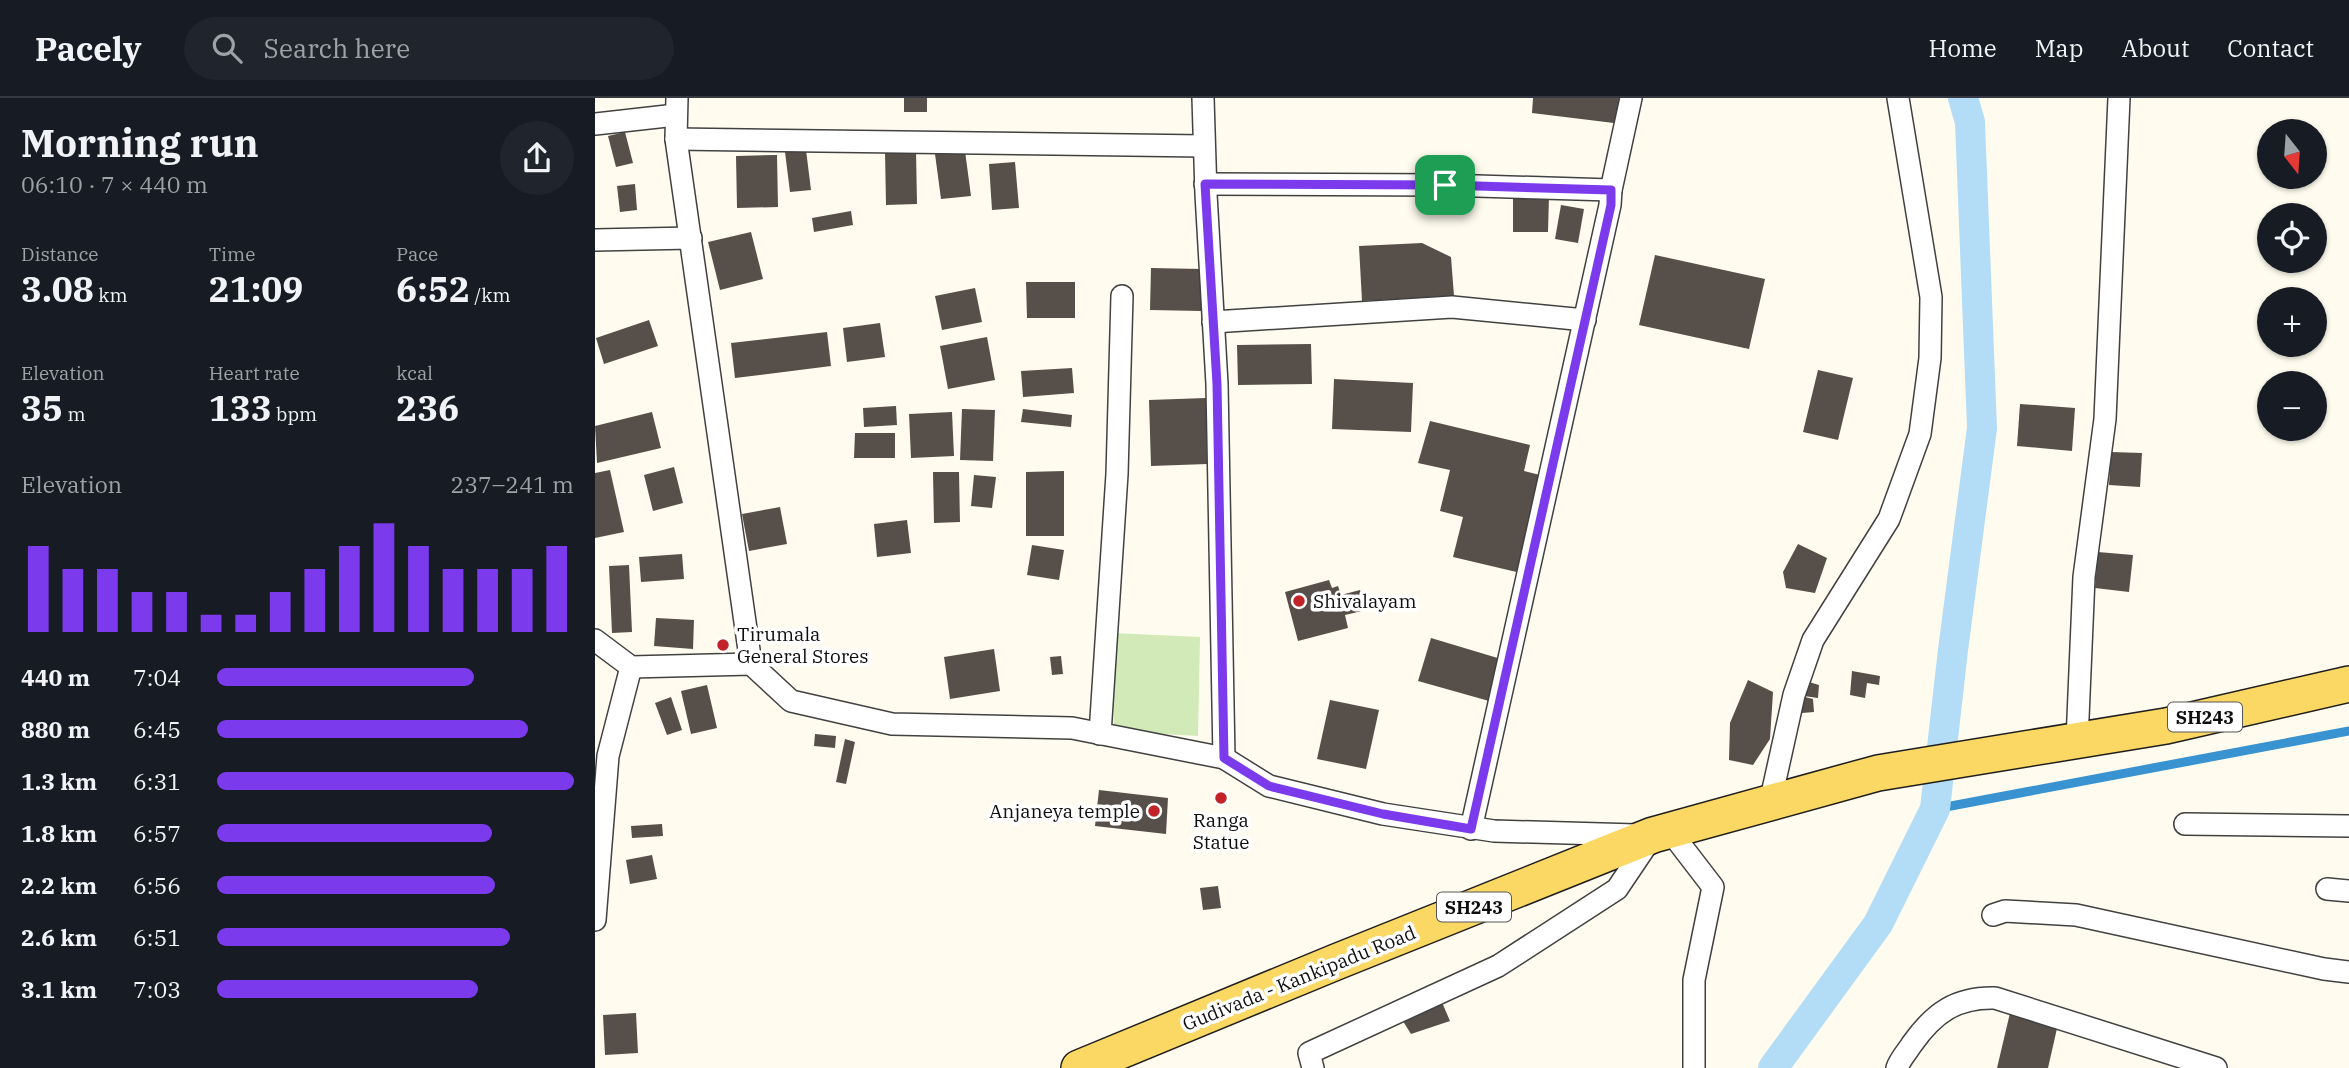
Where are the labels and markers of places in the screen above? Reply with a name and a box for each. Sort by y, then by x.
pin [1415,155,1475,215]
place label: Shivalayam [1313,589,1417,613]
marker: Shivalayam [1291,593,1307,609]
place label: Tirumala General Stores [737,622,869,668]
marker: Tirumala General Stores [715,637,731,653]
marker: Ranga Statue [1213,790,1229,806]
place label: Anjaneya temple [989,799,1140,823]
marker: Anjaneya temple [1146,803,1162,819]
place label: Ranga Statue [1193,808,1249,854]

